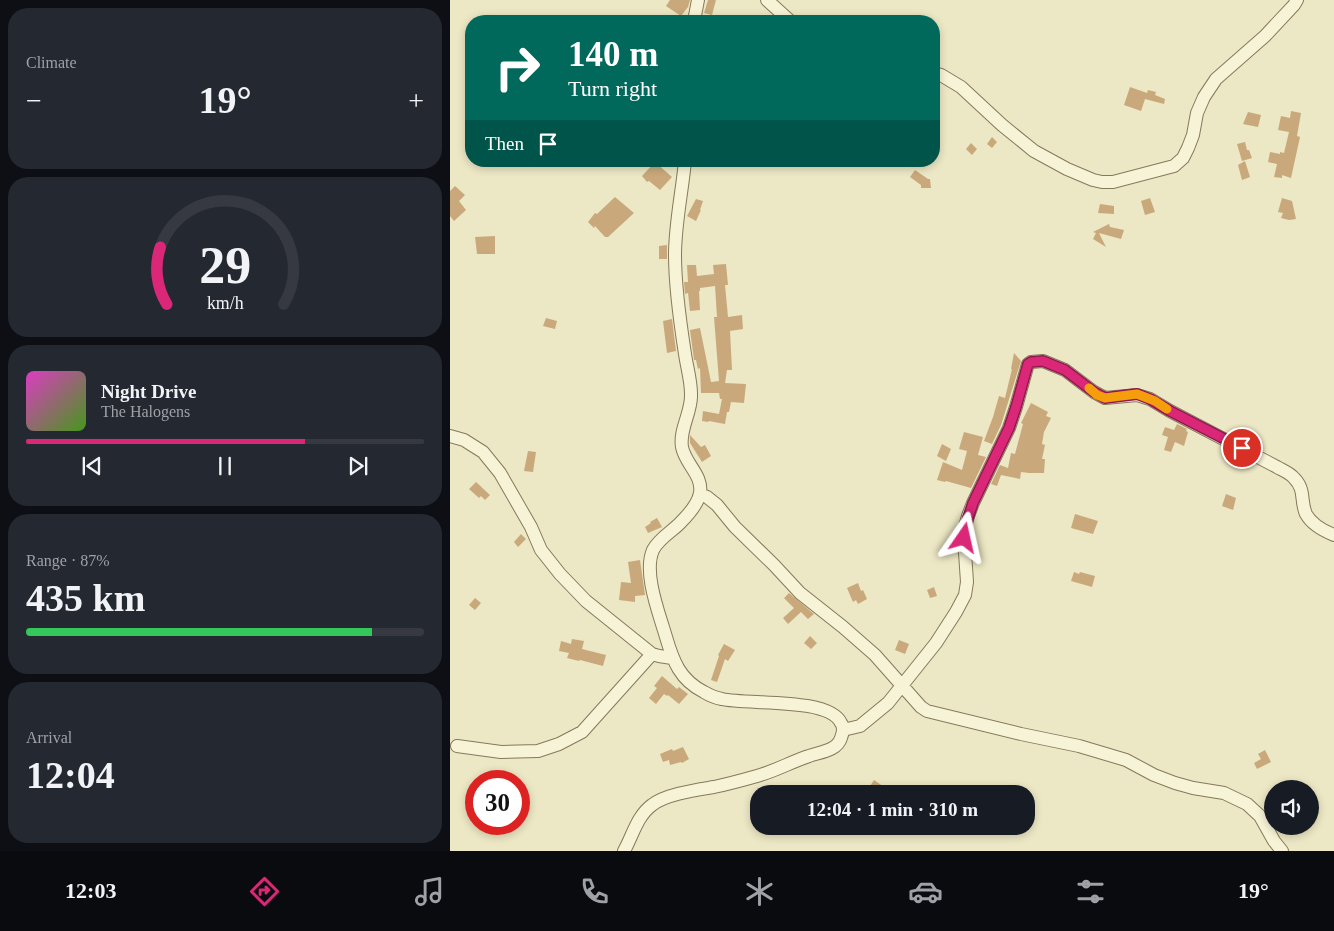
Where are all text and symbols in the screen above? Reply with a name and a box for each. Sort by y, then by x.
icon: right [485,35,550,100]
text: 140 m [568,35,658,74]
text: Climate [26,54,77,71]
text: Turn right [568,76,657,101]
text: 19° [198,79,252,121]
text: − [26,85,42,116]
text: + [408,85,424,116]
icon: arrive [534,130,562,158]
text: Then [485,133,524,154]
text: 29 [199,237,251,294]
text: km/h [207,293,243,313]
text: Night Drive [101,381,197,402]
text: The Halogens [101,403,190,420]
pin [1221,427,1263,469]
icon: arrive [1228,434,1256,462]
icon: previous [78,452,106,480]
icon: pause [211,452,239,480]
icon: next [344,452,372,480]
position arrow [937,511,989,563]
text: Range · 87% [26,552,110,569]
text: 435 km [26,577,145,619]
text: Arrival [26,729,72,746]
text: 12:04 [26,754,115,796]
speed limit sign: 30 [465,770,530,835]
map controls [1264,780,1319,835]
button: sound [1264,780,1319,835]
text: 12:04 · 1 min · 310 m [807,799,978,820]
icon: directions [247,874,282,909]
icon: music [412,874,447,909]
icon: phone [577,874,612,909]
icon: climate [742,874,777,909]
icon: car [908,874,943,909]
icon: filters [1073,874,1108,909]
text: 12:03 [65,878,116,903]
text: 19° [1238,878,1269,903]

